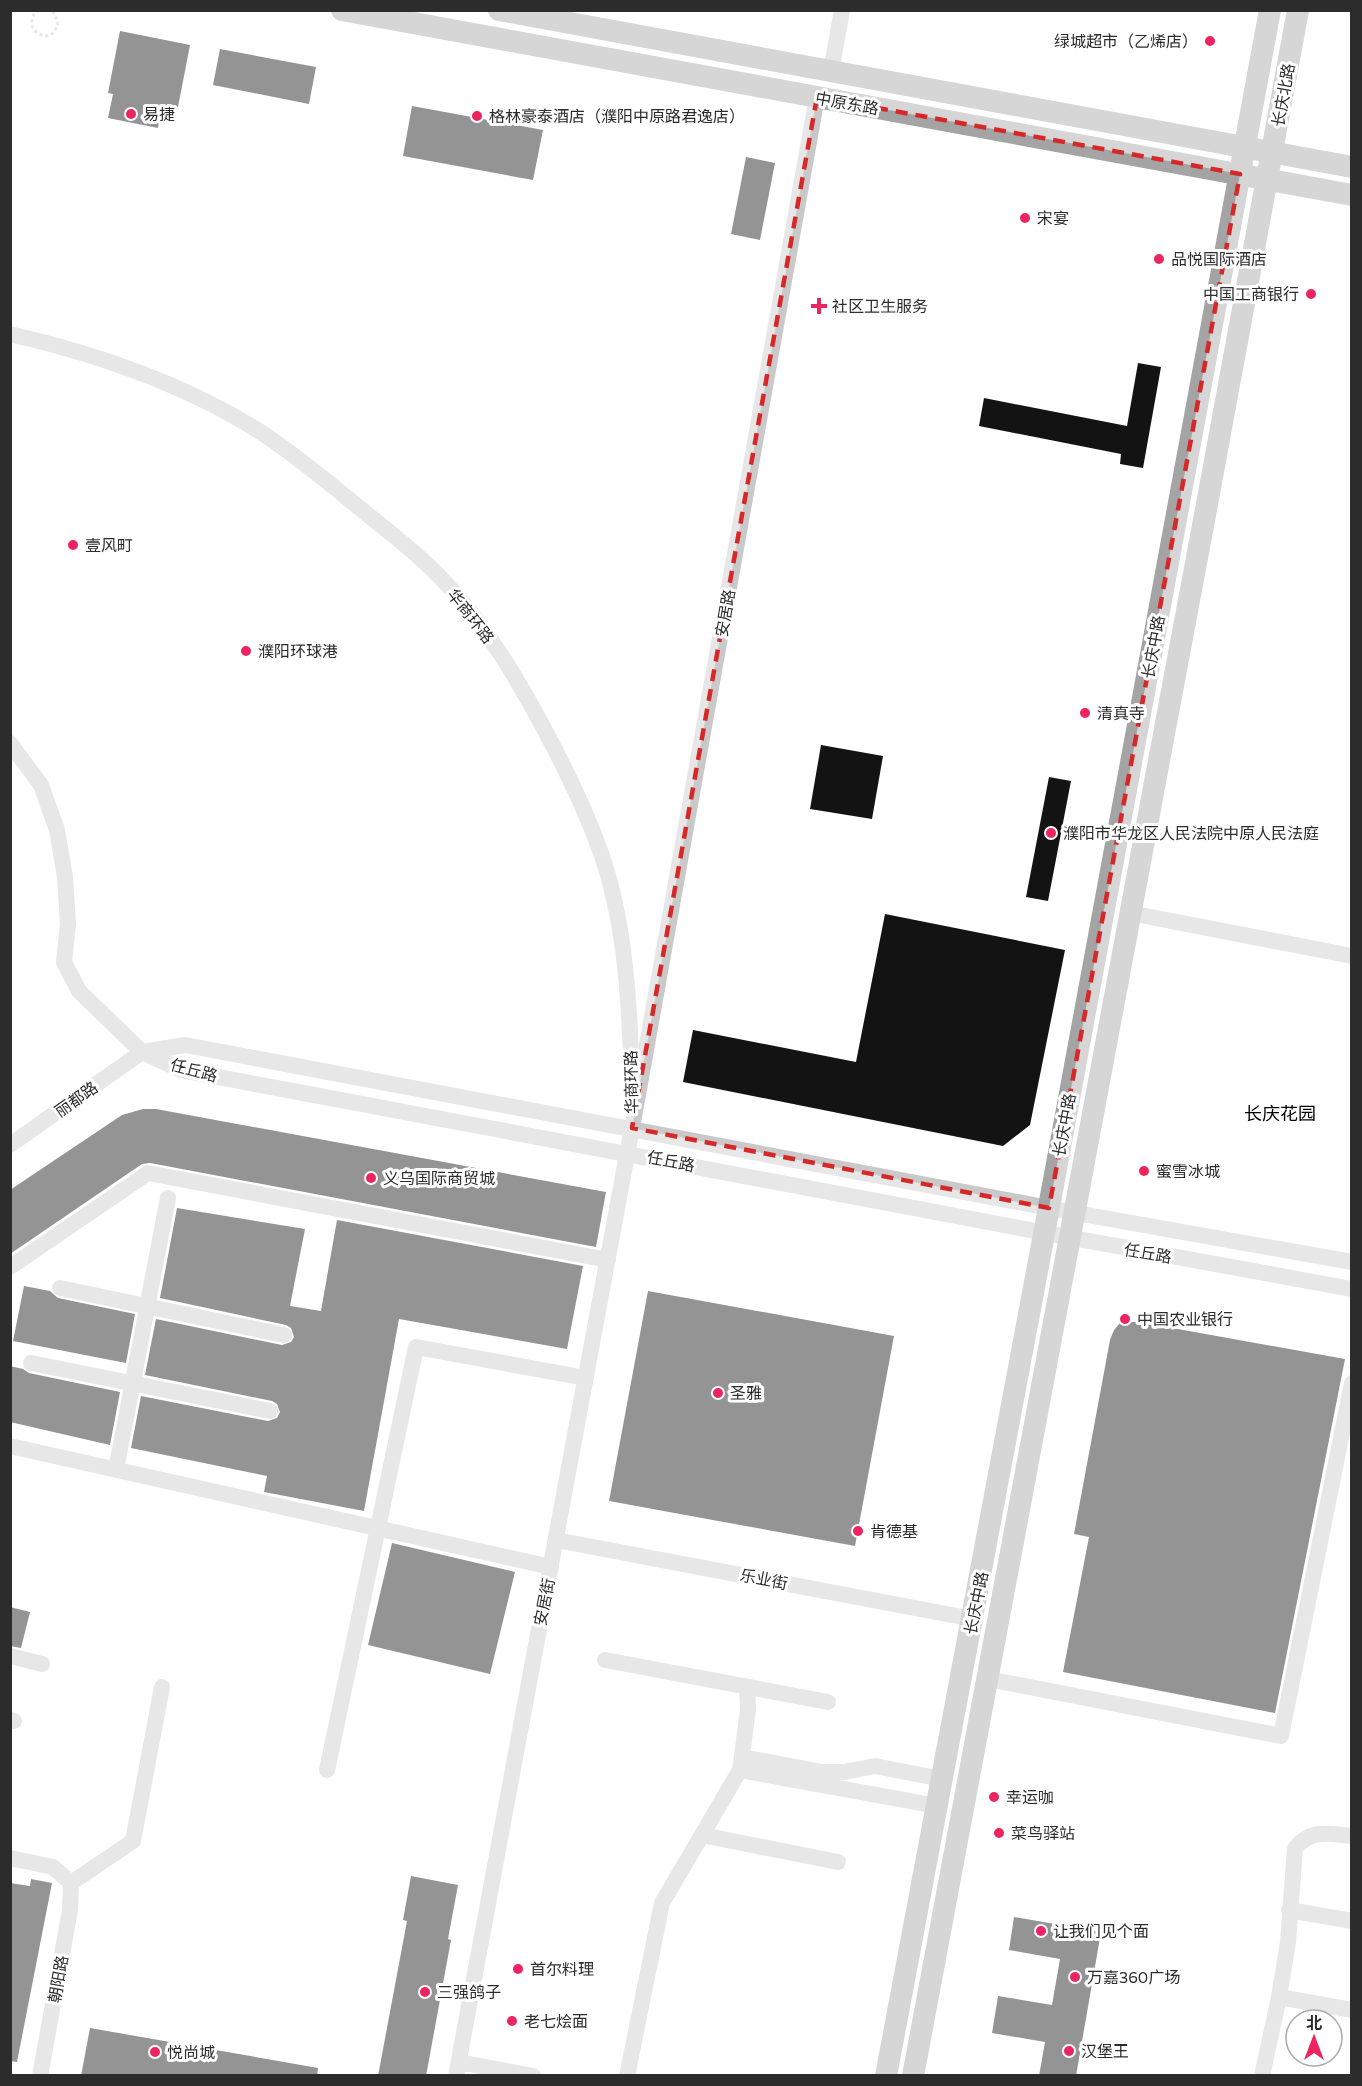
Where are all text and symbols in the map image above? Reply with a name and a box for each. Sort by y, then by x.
place label: 绿城超市（乙烯店） [1054,31,1198,50]
marker: 绿城超市（乙烯店） [1203,34,1217,48]
street label: 长庆北路 [1268,62,1297,128]
street label: 中原东路 [814,88,880,117]
place label: 易捷 [143,104,175,123]
place label: 格林豪泰酒店（濮阳中原路君逸店） [489,106,745,125]
marker: 易捷 [124,107,138,121]
marker: 格林豪泰酒店（濮阳中原路君逸店） [470,109,484,123]
place label: 宋宴 [1037,208,1069,227]
marker: 宋宴 [1018,211,1032,225]
place label: 品悦国际酒店 [1171,249,1267,268]
marker: 品悦国际酒店 [1152,252,1166,266]
place label: 中国工商银行 [1203,284,1299,303]
marker: 中国工商银行 [1304,287,1318,301]
place label: 社区卫生服务 [832,296,928,315]
marker: 社区卫生服务 [810,297,828,315]
place label: 壹风町 [85,535,133,554]
marker: 壹风町 [66,538,80,552]
street label: 华商环路 [444,585,499,647]
street label: 安居路 [711,588,738,638]
street label: 长庆中路 [1138,614,1167,680]
place label: 濮阳环球港 [258,641,338,660]
marker: 濮阳环球港 [239,644,253,658]
place label: 清真寺 [1097,703,1145,722]
marker: 清真寺 [1078,706,1092,720]
place label: 濮阳市华龙区人民法院中原人民法庭 [1063,823,1319,842]
marker: 濮阳市华龙区人民法院中原人民法庭 [1044,826,1058,840]
street label: 华商环路 [620,1050,641,1114]
street label: 任丘路 [168,1054,220,1085]
street label: 丽都路 [51,1077,101,1120]
street label: 长庆中路 [1049,1092,1078,1158]
district label: 长庆花园 [1244,1102,1316,1124]
street label: 任丘路 [646,1147,696,1174]
place label: 蜜雪冰城 [1156,1161,1220,1180]
marker: 蜜雪冰城 [1137,1164,1151,1178]
place label: 义乌国际商贸城 [383,1168,495,1187]
marker: 义乌国际商贸城 [364,1171,378,1185]
street label: 任丘路 [1123,1239,1173,1266]
place label: 中国农业银行 [1137,1309,1233,1328]
marker: 中国农业银行 [1118,1312,1132,1326]
place label: 圣雅 [730,1383,762,1402]
marker: 圣雅 [711,1386,725,1400]
place label: 肯德基 [870,1521,918,1540]
marker: 肯德基 [851,1524,865,1538]
street label: 乐业街 [739,1565,789,1592]
street label: 长庆中路 [960,1570,991,1636]
street label: 安居街 [530,1577,557,1627]
place label: 幸运咖 [1006,1787,1054,1806]
marker: 幸运咖 [987,1790,1001,1804]
place label: 菜鸟驿站 [1011,1823,1075,1842]
marker: 菜鸟驿站 [992,1826,1006,1840]
place label: 让我们见个面 [1053,1921,1149,1940]
marker: 让我们见个面 [1034,1924,1048,1938]
street label: 朝阳路 [44,1954,71,2004]
place label: 首尔料理 [530,1959,594,1978]
marker: 首尔料理 [511,1962,525,1976]
place label: 万嘉360广场 [1087,1967,1180,1986]
marker: 万嘉360广场 [1068,1970,1082,1984]
place label: 三强鸽子 [437,1982,501,2001]
marker: 三强鸽子 [418,1985,432,1999]
north arrow [1284,2008,1344,2068]
place label: 老七烩面 [524,2011,588,2030]
text: 北 [1306,2013,1322,2032]
marker: 老七烩面 [505,2014,519,2028]
place label: 汉堡王 [1081,2041,1129,2060]
place label: 悦尚城 [167,2042,215,2061]
marker: 汉堡王 [1062,2044,1076,2058]
marker: 悦尚城 [148,2045,162,2059]

